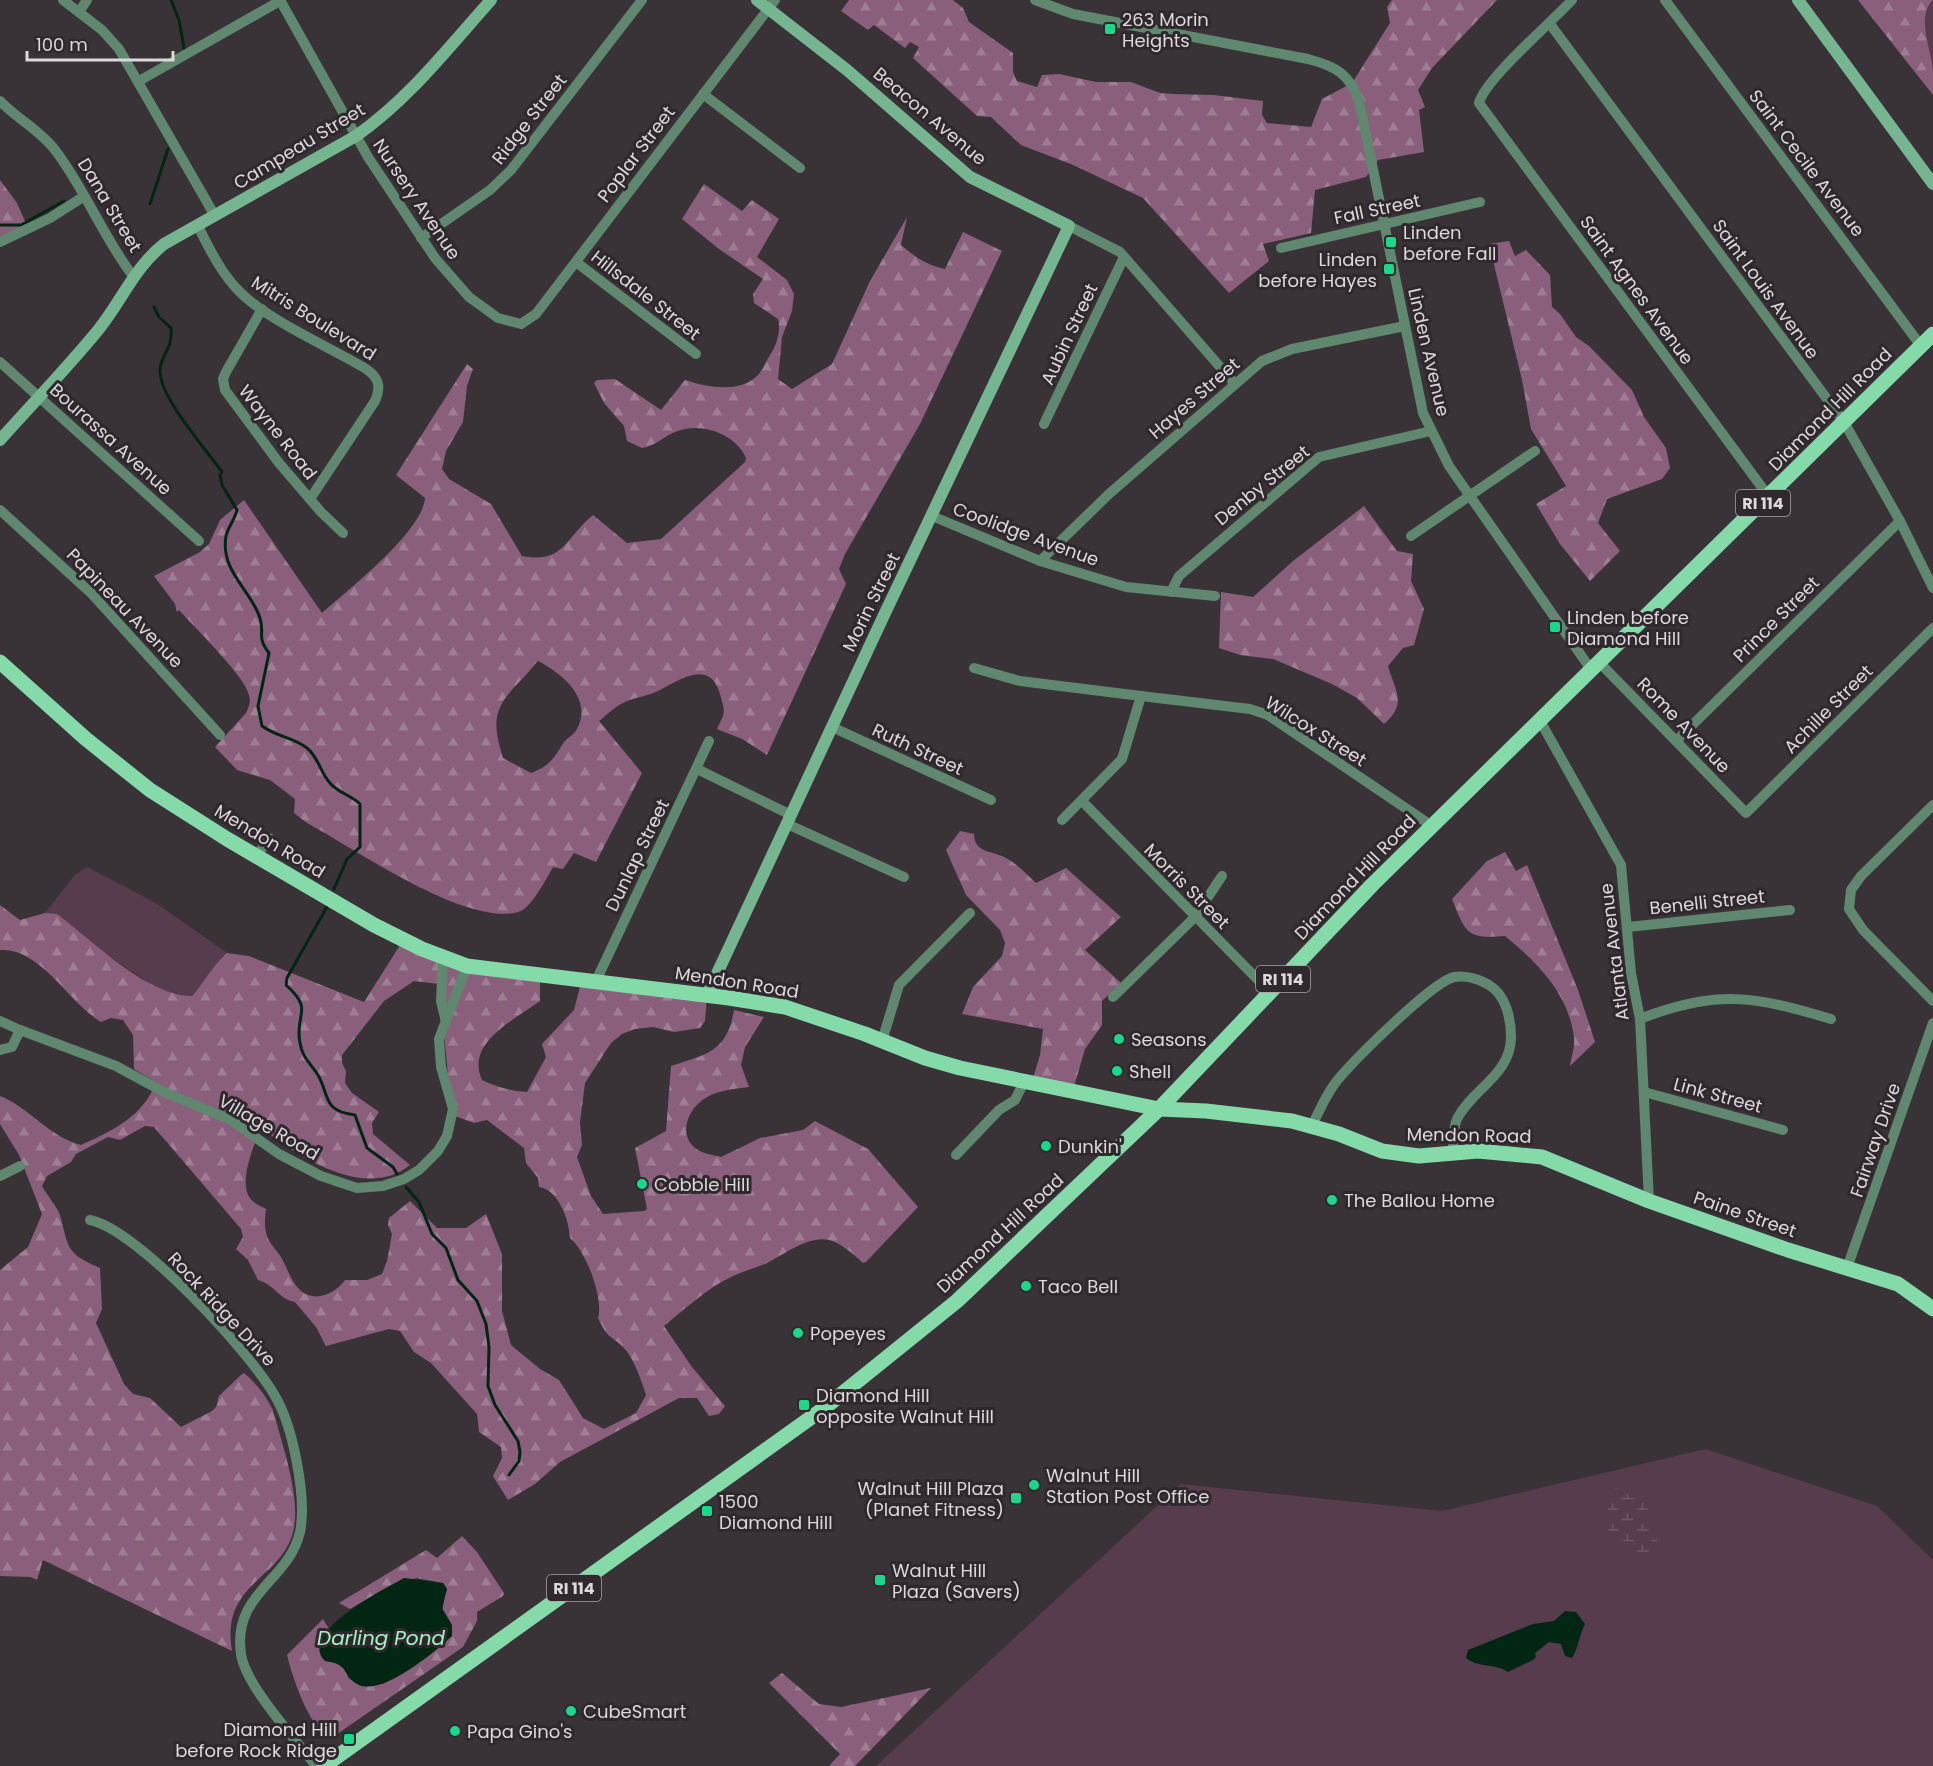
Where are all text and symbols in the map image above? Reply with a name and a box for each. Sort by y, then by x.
place label: 263 Morin Heights [1122,7,1209,53]
marker: 263 Morin Heights [1103,22,1117,36]
scale bar [27,24,172,62]
text: 100 m [36,32,88,57]
street label: Beacon Avenue [868,61,992,171]
street label: Ridge Street [486,69,572,169]
street label: Saint Cecile Avenue [1743,84,1871,242]
street label: Campeau Street [229,97,369,195]
street label: Poplar Street [591,101,681,207]
street label: Nursery Avenue [367,134,467,264]
street label: Dana Street [72,153,148,257]
street label: Fall Street [1332,188,1422,230]
street label: Saint Agnes Avenue [1574,210,1700,370]
street label: Saint Louis Avenue [1707,214,1825,364]
place label: Linden before Fall [1403,220,1497,266]
marker: Linden before Fall [1384,235,1398,249]
street label: Hillsdale Street [586,244,706,346]
place label: Linden before Hayes [1258,247,1377,293]
marker: Linden before Hayes [1382,262,1396,276]
street label: Mitris Boulevard [247,270,381,366]
street label: Aubin Street [1035,279,1103,389]
street label: Linden Avenue [1402,285,1456,419]
street label: Diamond Hill Road [1763,342,1897,476]
street label: Hayes Street [1143,352,1245,444]
street label: Bourassa Avenue [45,377,177,501]
street label: Wayne Road [233,379,323,485]
street label: Denby Street [1209,439,1315,531]
road number: RI 114 [1736,490,1790,516]
street label: Coolidge Avenue [950,496,1102,572]
street label: Papineau Avenue [61,543,189,673]
street label: Morin Street [836,548,906,656]
street label: Prince Street [1727,570,1825,668]
place label: Linden before Diamond Hill [1567,605,1689,651]
marker: Linden before Diamond Hill [1548,620,1562,634]
street label: Achille Street [1778,659,1878,759]
street label: Rome Avenue [1632,672,1736,778]
street label: Wilcox Street [1261,690,1371,772]
street label: Ruth Street [868,717,968,781]
street label: Dunlap Street [599,795,675,915]
street label: Mendon Road [210,798,330,884]
street label: Diamond Hill Road [1289,809,1421,945]
street label: Morris Street [1139,838,1235,934]
street label: Atlanta Avenue [1593,882,1635,1022]
street label: Benelli Street [1648,884,1766,920]
street label: Mendon Road [673,960,801,1004]
road number: RI 114 [1256,966,1310,992]
place label: Seasons [1131,1027,1207,1052]
marker: Seasons [1112,1032,1126,1046]
place label: Shell [1129,1059,1171,1084]
marker: Shell [1110,1064,1124,1078]
street label: Link Street [1671,1071,1765,1119]
street label: Fairway Drive [1844,1079,1906,1201]
street label: Village Road [214,1088,324,1166]
street label: Mendon Road [1406,1121,1532,1149]
place label: Dunkin' [1058,1134,1122,1159]
marker: Dunkin' [1039,1139,1053,1153]
street label: Diamond Hill Road [931,1168,1069,1298]
place label: Cobble Hill [654,1172,750,1197]
marker: Cobble Hill [635,1177,649,1191]
street label: Paine Street [1690,1185,1800,1243]
place label: The Ballou Home [1344,1188,1495,1213]
marker: The Ballou Home [1325,1193,1339,1207]
street label: Rock Ridge Drive [162,1246,282,1372]
place label: Taco Bell [1038,1274,1118,1299]
marker: Taco Bell [1019,1279,1033,1293]
place label: Popeyes [810,1321,886,1346]
marker: Popeyes [791,1326,805,1340]
place label: Diamond Hill opposite Walnut Hill [816,1383,994,1429]
marker: Diamond Hill opposite Walnut Hill [797,1398,811,1412]
place label: Walnut Hill Station Post Office [1046,1463,1209,1509]
place label: Walnut Hill Plaza (Planet Fitness) [858,1476,1004,1522]
marker: Walnut Hill Station Post Office [1027,1478,1041,1492]
place label: 1500 Diamond Hill [719,1489,833,1535]
marker: Walnut Hill Plaza (Planet Fitness) [1009,1491,1023,1505]
marker: 1500 Diamond Hill [700,1504,714,1518]
place label: Walnut Hill Plaza (Savers) [892,1558,1021,1604]
marker: Walnut Hill Plaza (Savers) [873,1573,887,1587]
road number: RI 114 [547,1575,601,1601]
water label: Darling Pond [317,1624,445,1652]
place label: CubeSmart [583,1699,686,1724]
marker: CubeSmart [564,1704,578,1718]
place label: Diamond Hill before Rock Ridge [175,1717,337,1763]
place label: Papa Gino's [467,1719,572,1744]
marker: Papa Gino's [448,1724,462,1738]
marker: Diamond Hill before Rock Ridge [342,1732,356,1746]

